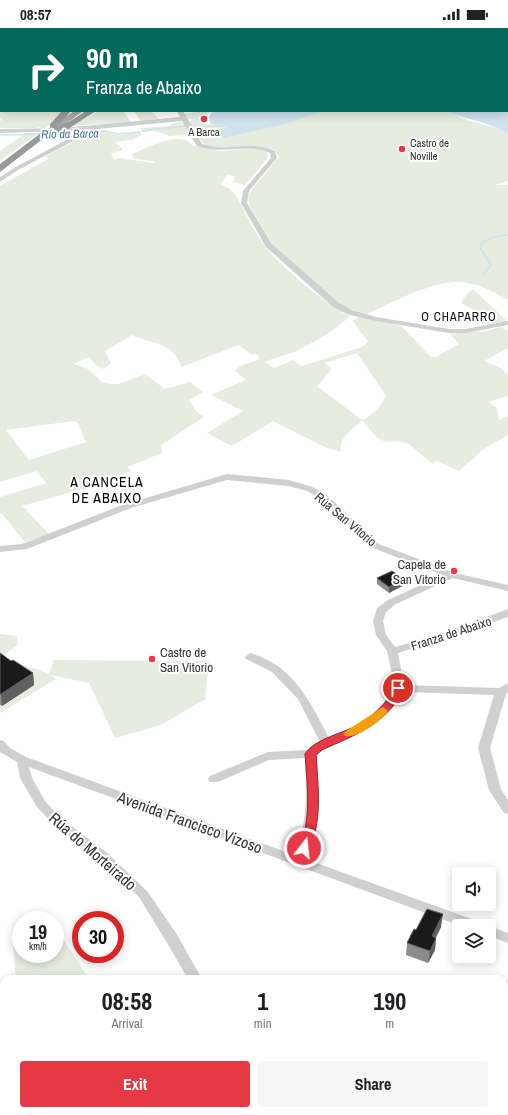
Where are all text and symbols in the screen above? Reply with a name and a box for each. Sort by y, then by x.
text: 08:57 [20,4,51,25]
text: 90 m [86,39,138,77]
icon: right [20,44,72,96]
text: Franza de Abaixo [86,75,202,100]
marker: A Barca [199,114,209,124]
water label: Río da Barca [41,125,99,142]
place label: A Barca [187,125,220,139]
place label: Castro de Noville [410,136,449,163]
marker: Castro de Noville [397,144,407,154]
district label: O CHAPARRO [421,309,497,325]
district label: A CANCELA DE ABAIXO [69,473,144,507]
street label: Rúa San Vitorio [311,489,380,550]
place label: Capela de San Vitorio [393,556,446,588]
marker: Capela de San Vitorio [449,566,459,576]
street label: Franza de Abaixo [409,612,494,654]
place label: Castro de San Vitorio [160,644,213,676]
marker: Castro de San Vitorio [147,654,157,664]
pin [381,671,415,705]
icon: arrive [387,677,409,699]
street label: Avenida Francisco Vizoso [114,785,266,858]
street label: Rúa do Morteirado [44,807,142,895]
position arrow [283,827,325,869]
map controls [452,867,496,963]
button: sound [452,867,496,911]
speed limit sign: 30 [72,911,124,963]
text: 19 [29,918,47,945]
button: layers [452,919,496,963]
text: km/h [29,940,47,953]
text: 08:58 [102,985,152,1017]
text: 1 [257,985,268,1017]
text: 190 [373,985,406,1017]
text: Arrival [112,1015,142,1032]
text: min [254,1015,272,1032]
text: m [385,1015,394,1032]
button: Exit [20,1061,250,1107]
button: Share [258,1061,488,1107]

